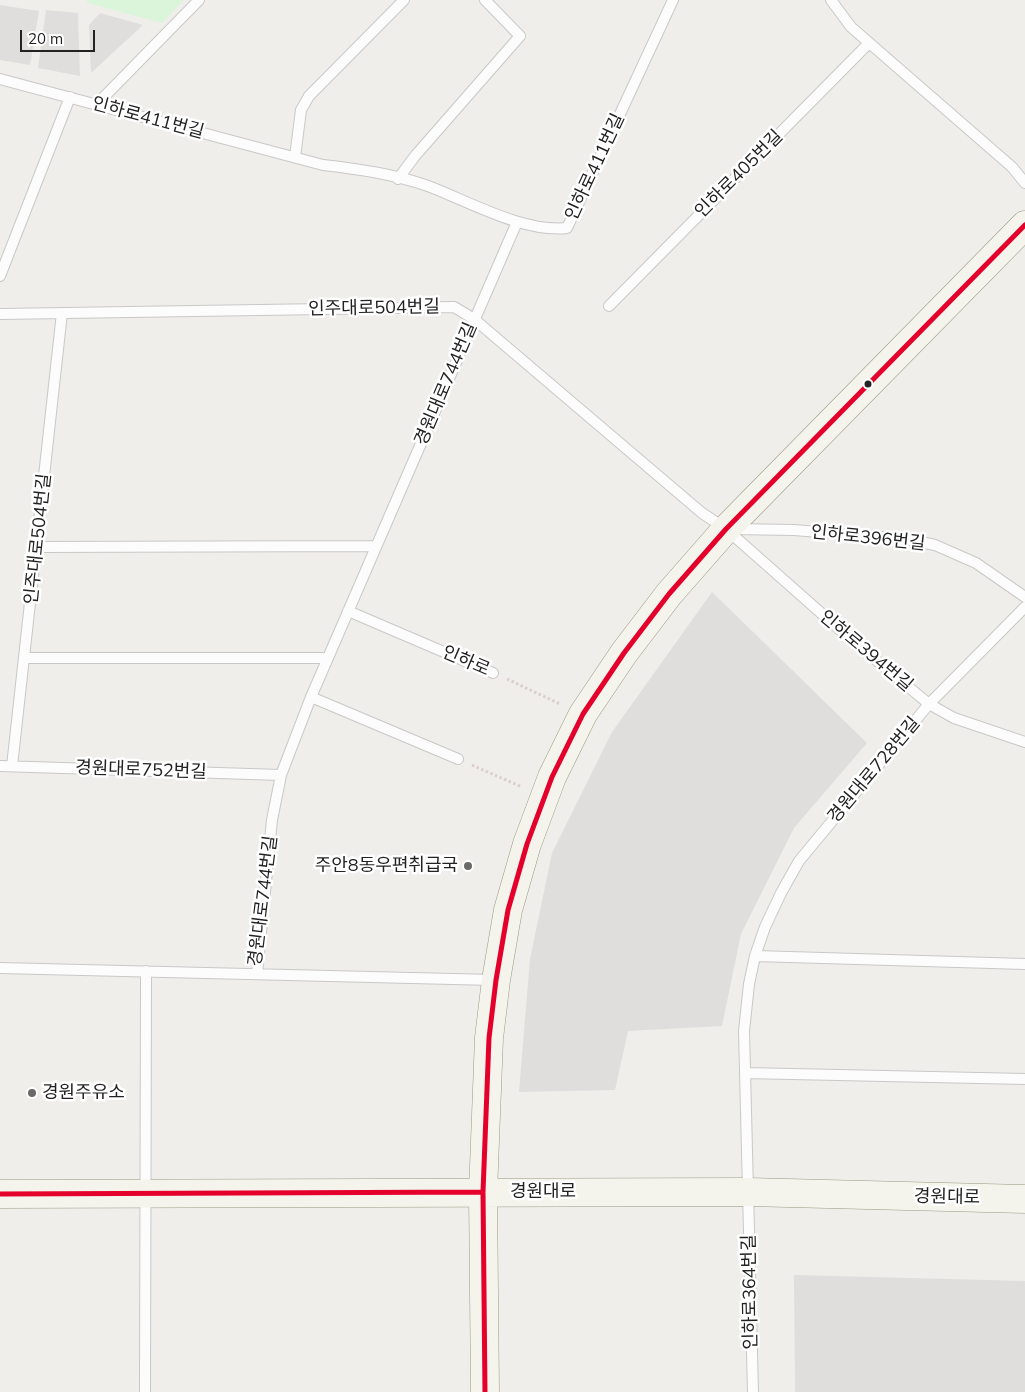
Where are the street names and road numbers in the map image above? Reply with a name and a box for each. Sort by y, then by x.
street label: 인하로411번길 [90,93,206,143]
street label: 인하로411번길 [561,110,629,224]
street label: 인하로405번길 [691,126,787,222]
street label: 인주대로504번길 [308,296,440,320]
street label: 경원대로744번길 [410,319,482,449]
street label: 인주대로504번길 [20,472,56,606]
street label: 인하로396번길 [810,521,926,555]
street label: 인하로394번길 [815,606,917,696]
street label: 인하로 [439,641,493,681]
street label: 경원대로728번길 [823,713,925,827]
street label: 경원대로752번길 [75,757,207,783]
street label: 경원대로744번길 [244,834,282,968]
street label: 경원대로 [510,1181,576,1203]
street label: 경원대로 [914,1186,980,1208]
street label: 인하로364번길 [738,1234,762,1350]

